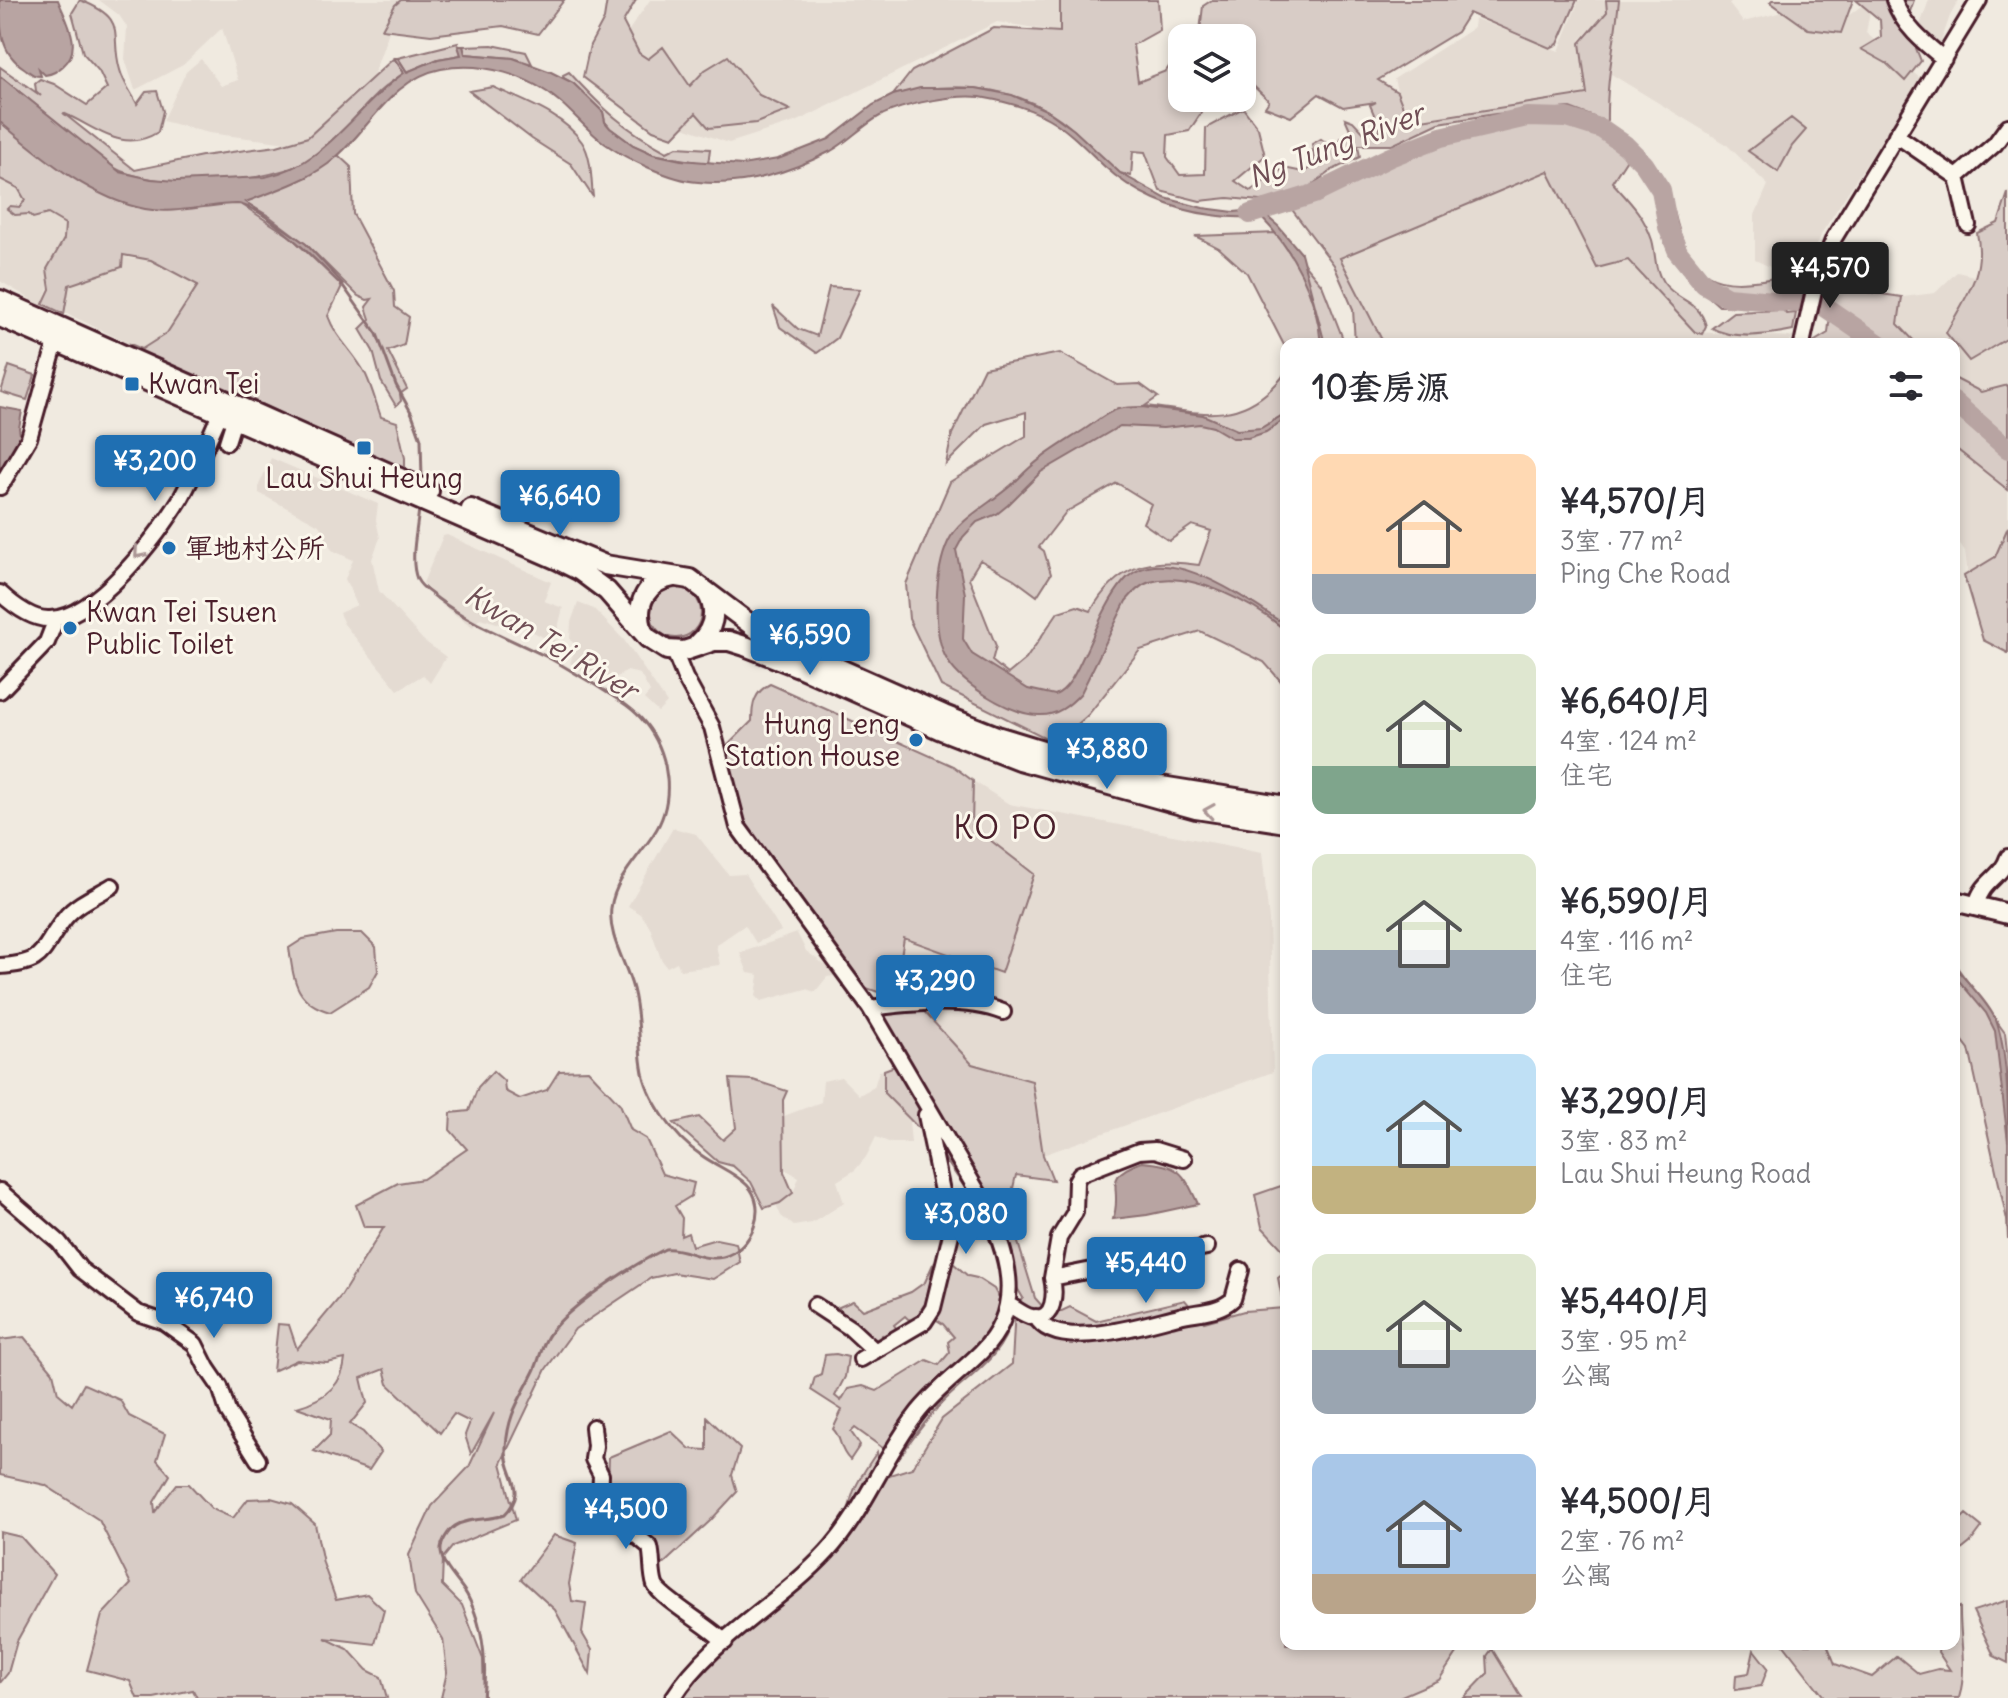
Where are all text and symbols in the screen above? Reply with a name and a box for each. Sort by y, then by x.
map controls [1168,24,1256,112]
button: layers [1168,24,1256,112]
water label: Ng Tung River [1242,93,1433,196]
pin: ¥4,570 [1765,242,1895,310]
text: ¥4,570 [1790,251,1870,284]
icon: filters [1884,364,1928,408]
text: 10套房源 [1312,365,1450,408]
place label: Kwan Tei [148,366,259,402]
marker: Kwan Tei [123,375,141,393]
pin: ¥3,200 [90,435,220,503]
marker: Lau Shui Heung [355,439,373,457]
text: ¥3,200 [113,444,197,477]
place label: Lau Shui Heung [265,460,463,496]
pin: ¥6,640 [495,470,625,538]
text: ¥6,640 [519,479,601,512]
text: ¥4,570/月 [1560,479,1711,522]
icon: home [1376,486,1472,582]
text: 3室 · 77 m² [1560,524,1683,557]
place label: 軍地村公所 [185,530,325,566]
marker: 軍地村公所 [160,539,178,557]
one-way arrow [135,544,149,558]
text: Ping Che Road [1560,557,1730,590]
water label: Kwan Tei River [458,576,648,711]
place label: Kwan Tei Tsuen Public Toilet [86,594,277,662]
pin: ¥6,590 [745,609,875,677]
text: ¥6,590 [769,618,851,651]
marker: Kwan Tei Tsuen Public Toilet [61,619,79,637]
text: ¥6,640/月 [1560,679,1714,722]
icon: home [1376,686,1472,782]
place label: Hung Leng Station House [725,706,900,774]
pin: ¥3,880 [1042,723,1172,791]
text: 4室 · 124 m² [1560,724,1697,757]
marker: Hung Leng Station House [907,731,925,749]
text: ¥3,880 [1066,732,1148,765]
text: 住宅 [1560,758,1612,791]
one-way arrow [1202,803,1216,820]
district label: KO PO [953,807,1059,848]
text: ¥6,590/月 [1560,879,1714,922]
icon: home [1376,886,1472,982]
text: 4室 · 116 m² [1560,924,1694,957]
pin: ¥3,290 [870,955,1000,1023]
text: 住宅 [1560,958,1612,991]
text: ¥3,290 [894,964,976,997]
text: ¥3,290/月 [1560,1079,1713,1122]
icon: home [1376,1086,1472,1182]
text: 3室 · 83 m² [1560,1124,1687,1157]
text: Lau Shui Heung Road [1560,1157,1811,1190]
pin: ¥3,080 [901,1188,1031,1256]
text: ¥3,080 [924,1197,1008,1230]
pin: ¥5,440 [1081,1237,1211,1305]
text: ¥5,440 [1105,1246,1187,1279]
pin: ¥6,740 [149,1272,279,1340]
text: ¥5,440/月 [1560,1279,1714,1322]
text: ¥6,740 [174,1281,254,1314]
icon: home [1376,1286,1472,1382]
text: 3室 · 95 m² [1560,1324,1688,1357]
text: 公寓 [1560,1358,1612,1391]
text: ¥4,500/月 [1560,1479,1717,1522]
pin: ¥4,500 [561,1483,691,1551]
icon: home [1376,1486,1472,1582]
text: ¥4,500 [584,1492,668,1525]
text: 2室 · 76 m² [1560,1524,1685,1557]
text: 公寓 [1560,1558,1612,1591]

